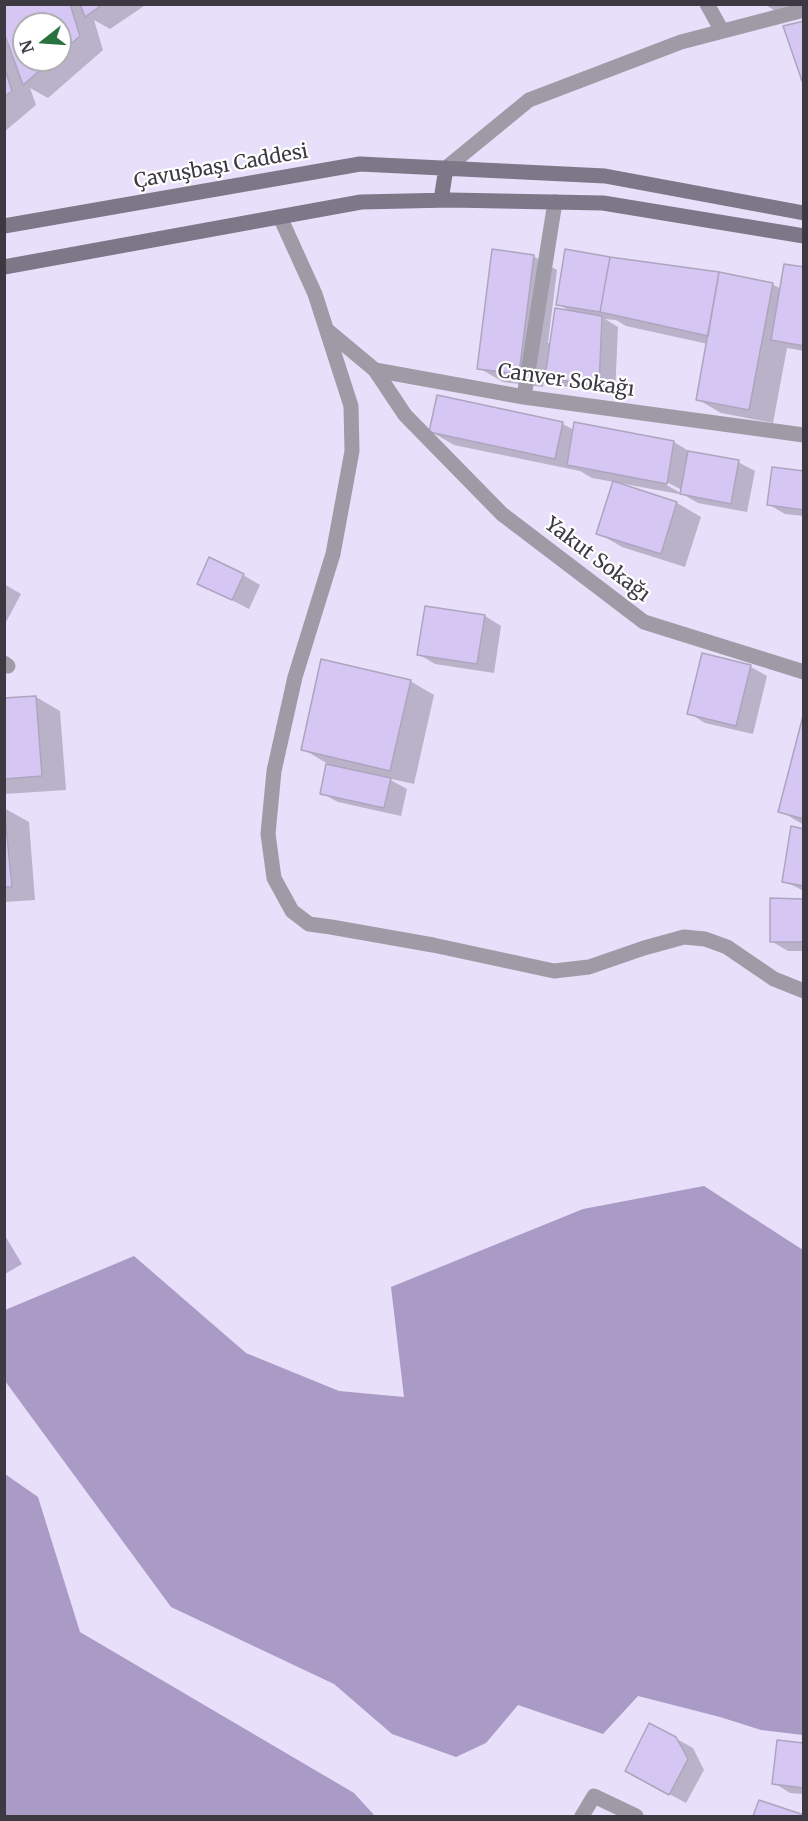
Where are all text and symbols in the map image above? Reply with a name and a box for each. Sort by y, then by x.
north arrow [12,12,72,72]
text: N [15,38,38,56]
street label: Çavuşbaşı Caddesi [132,140,310,194]
street label: Canver Sokağı [496,360,636,402]
street label: Yakut Sokağı [540,513,654,607]

